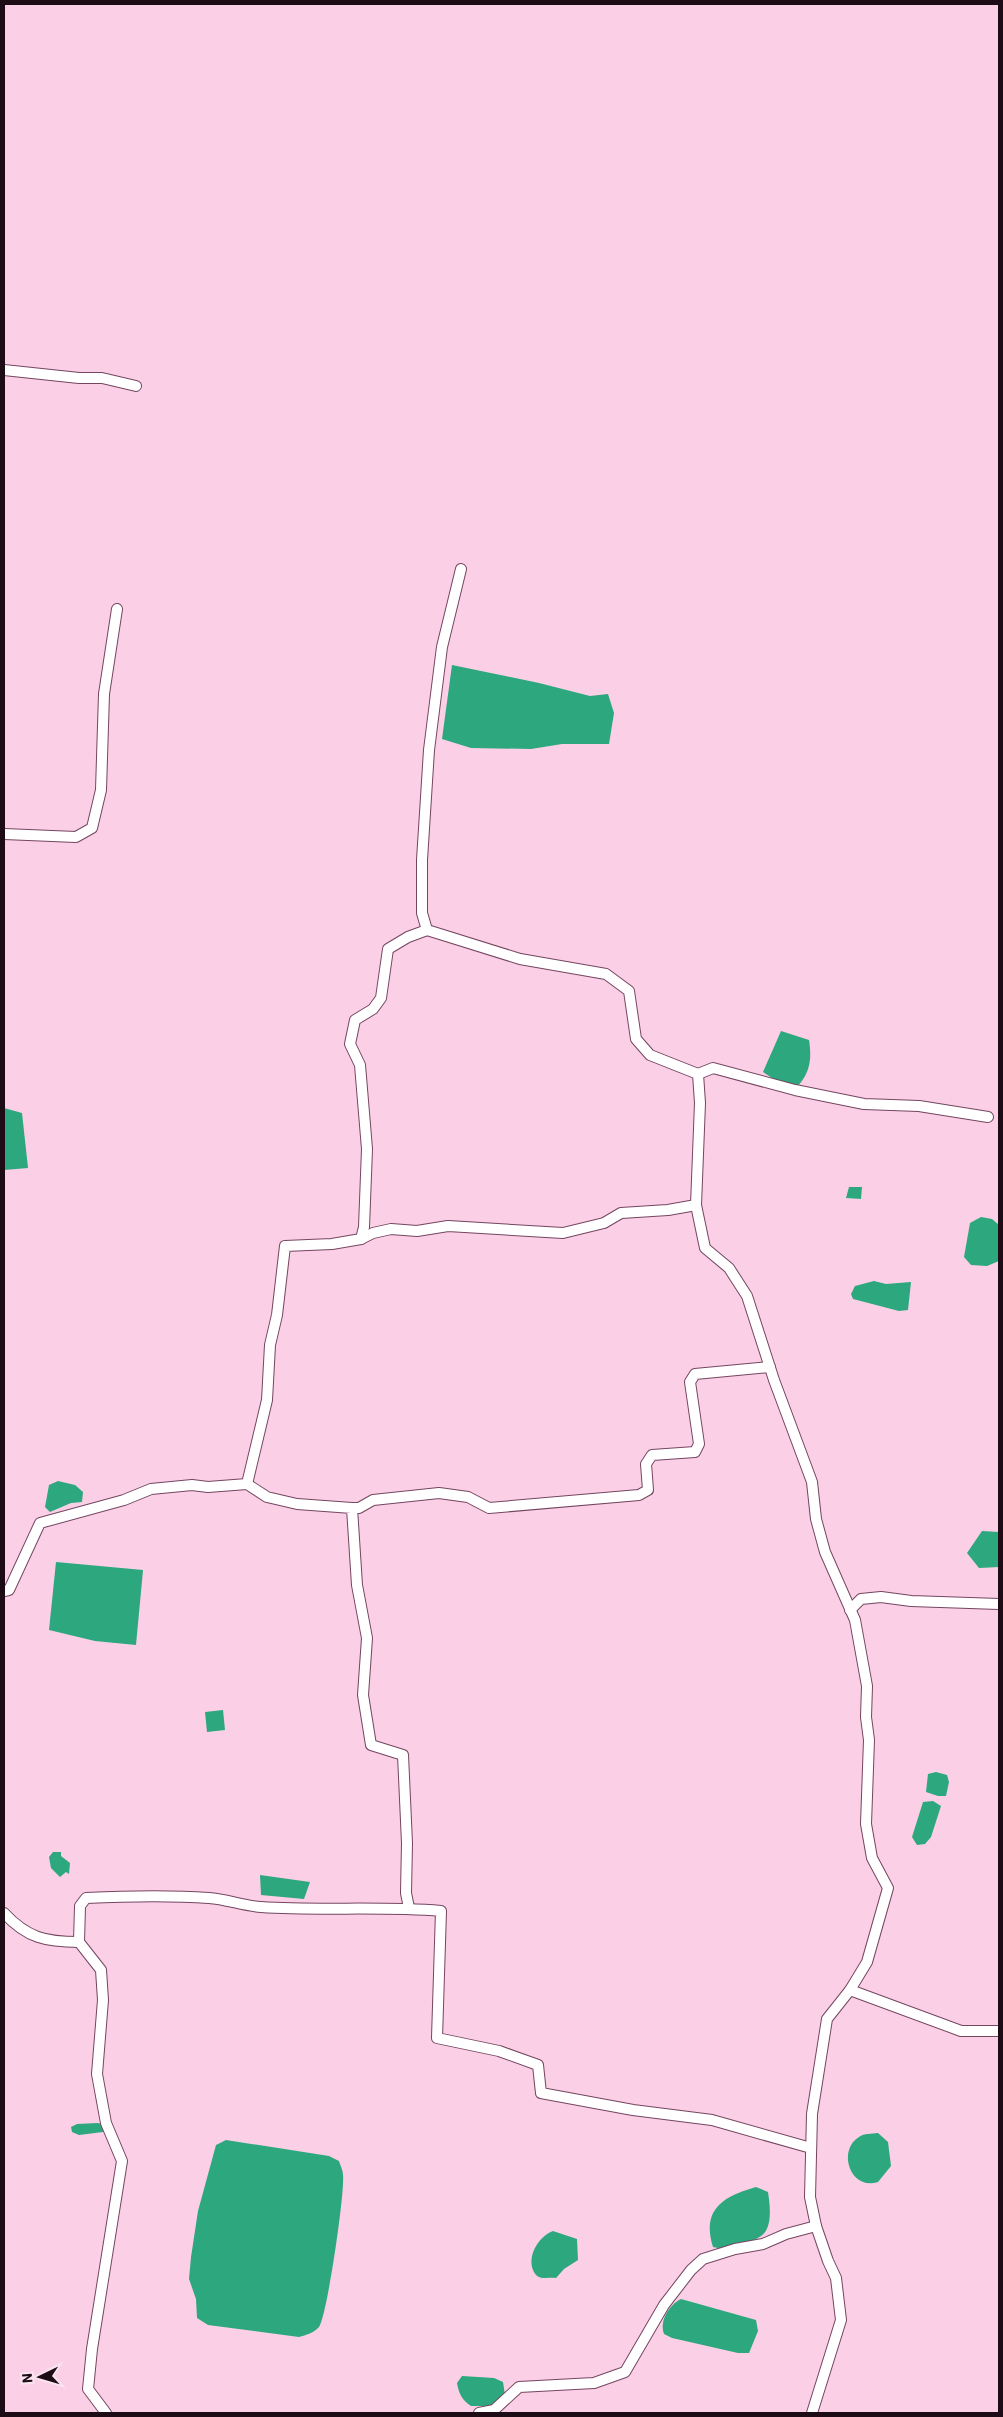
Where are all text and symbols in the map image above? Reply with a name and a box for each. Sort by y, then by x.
north arrow [15,2352,65,2402]
text: N [18,2372,36,2384]

